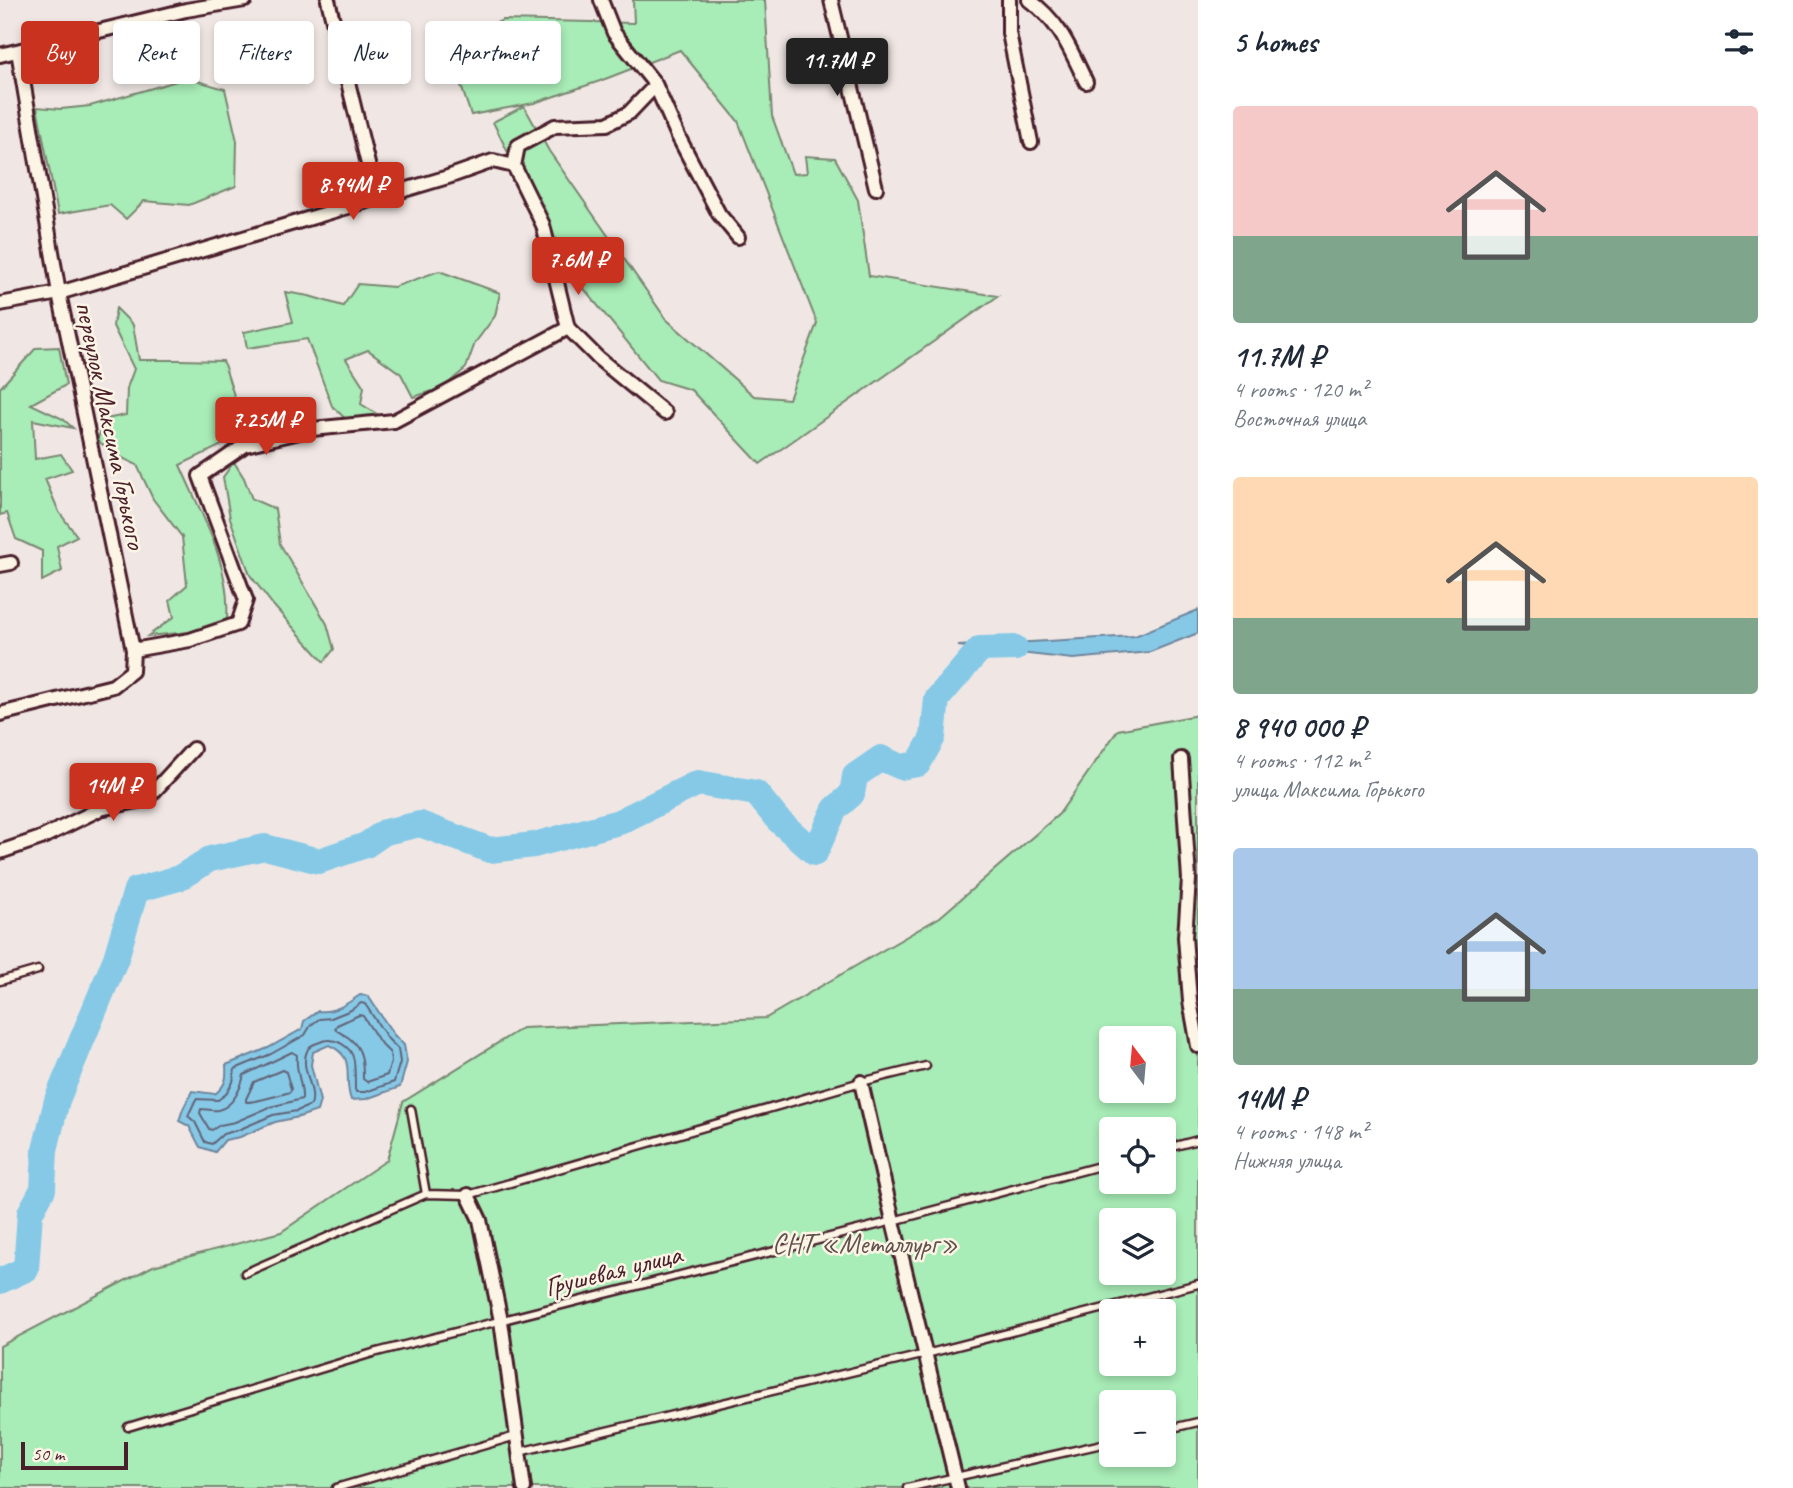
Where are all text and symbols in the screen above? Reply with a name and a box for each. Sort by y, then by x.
chip: Buy [21,21,99,84]
chip: Rent [113,21,200,84]
chip: Filters [214,21,314,84]
chip: New [328,21,411,84]
chip: Apartment [425,21,561,84]
text: 5 homes [1233,23,1317,61]
icon: filters [1720,23,1758,61]
pin: 11.7M ₽ [772,38,902,98]
text: 11.7M ₽ [802,46,872,75]
icon: home [1433,152,1559,278]
pin: 8.94M ₽ [288,162,418,222]
text: 8.94M ₽ [318,170,388,199]
pin: 7.6M ₽ [521,238,635,297]
text: 7.6M ₽ [548,245,608,274]
street label: переулок Максима Горького [68,298,155,554]
text: 11.7M ₽ [1233,337,1324,375]
text: 4 rooms · 120 m² [1233,375,1368,404]
pin: 7.25M ₽ [201,398,331,457]
text: Восточная улица [1233,404,1366,433]
text: 7.25M ₽ [231,405,301,434]
icon: home [1433,523,1559,649]
text: 8 940 000 ₽ [1233,708,1364,746]
text: 4 rooms · 112 m² [1233,746,1368,775]
pin: 14M ₽ [64,764,162,823]
text: 14M ₽ [86,771,140,800]
text: улица Максима Горького [1233,775,1424,804]
icon: home [1433,894,1559,1020]
north arrow [1099,1026,1176,1102]
map controls [1099,1026,1176,1467]
text: 14M ₽ [1233,1079,1305,1117]
button: locate [1099,1117,1176,1194]
text: 4 rooms · 148 m² [1233,1117,1368,1146]
text: Нижняя улица [1233,1146,1341,1175]
button: layers [1099,1208,1176,1285]
park label: СНТ «Металлург» [772,1226,958,1261]
street label: Грушевая улица [541,1236,687,1304]
button: + [1099,1299,1176,1376]
button: − [1099,1390,1176,1467]
scale bar [21,1439,128,1471]
text: 50 m [32,1442,64,1466]

